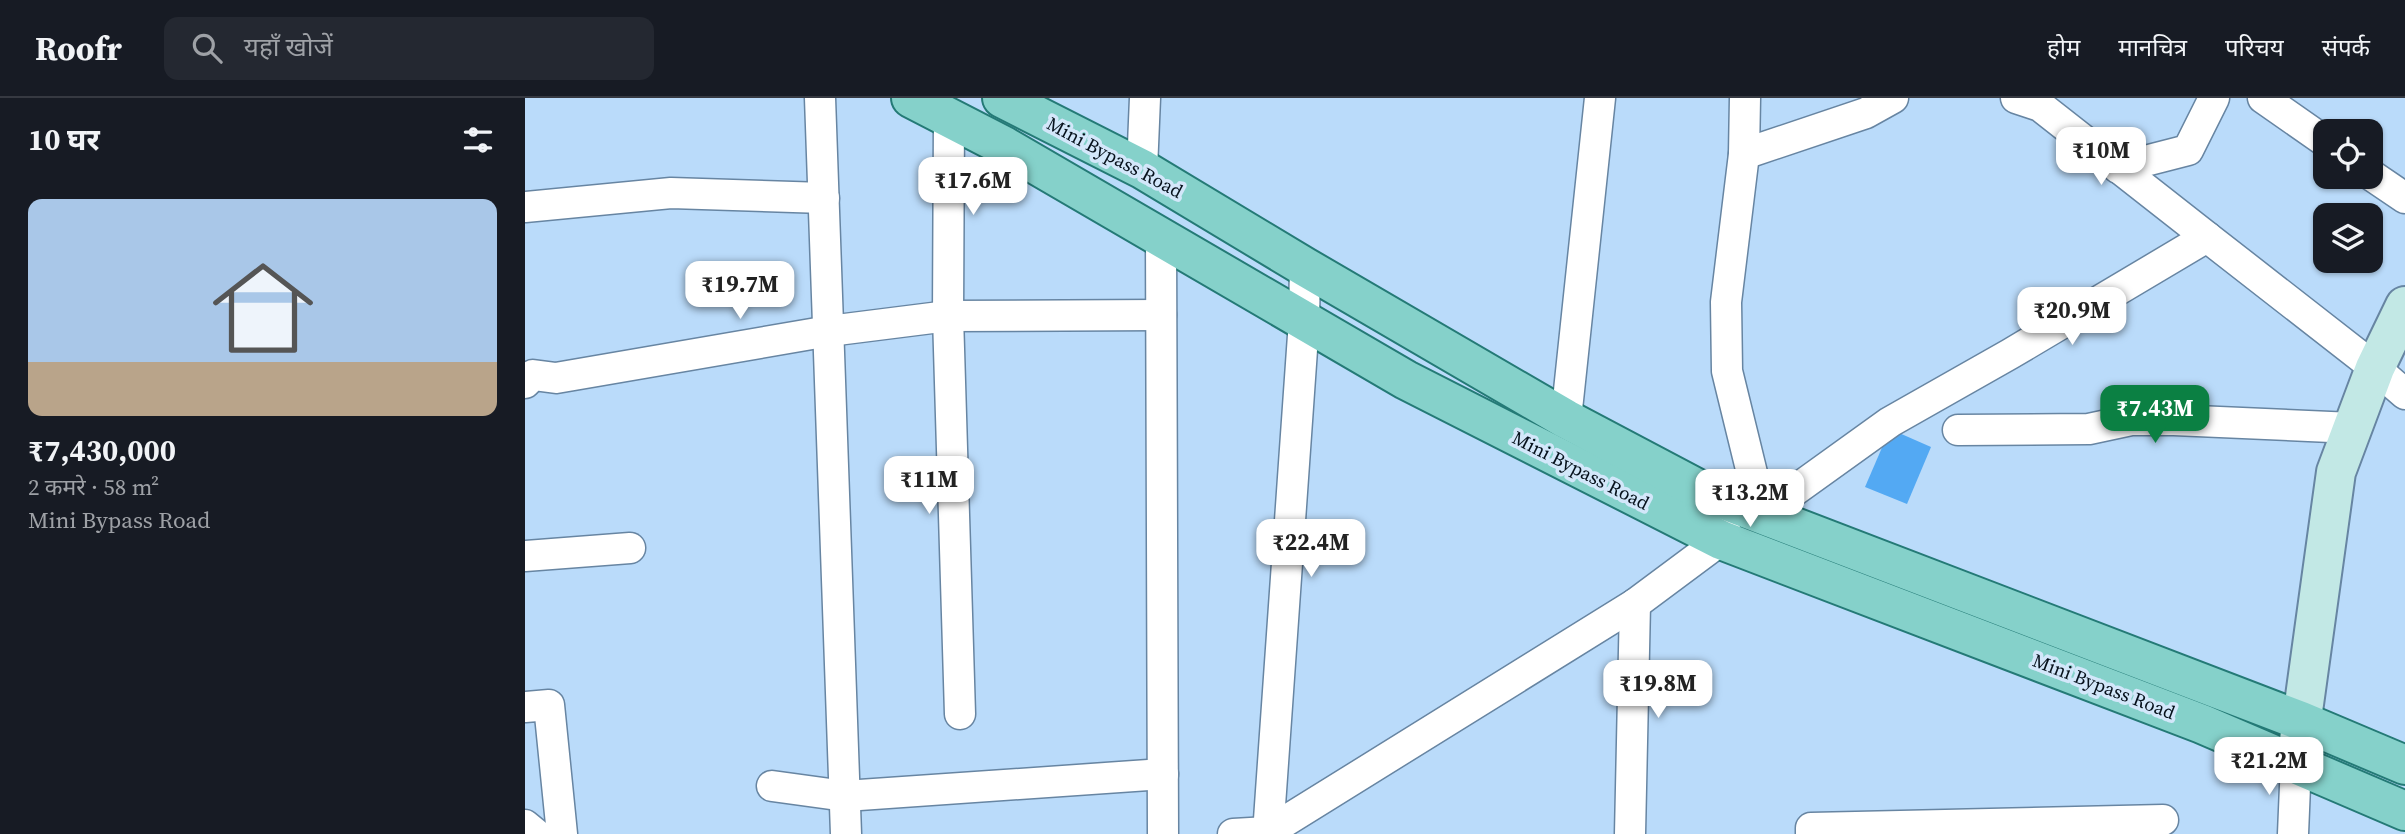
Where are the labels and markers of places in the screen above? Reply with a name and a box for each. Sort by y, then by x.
pin: ₹10M [2060,127,2142,187]
pin: ₹17.6M [916,158,1030,217]
pin: ₹19.7M [683,262,797,321]
pin: ₹20.9M [2015,288,2129,347]
pin: ₹7.43M [2098,386,2212,445]
pin: ₹11M [888,456,970,516]
pin: ₹13.2M [1693,470,1807,529]
pin: ₹22.4M [1254,519,1368,579]
pin: ₹19.8M [1601,660,1715,720]
pin: ₹21.2M [2212,738,2326,797]

